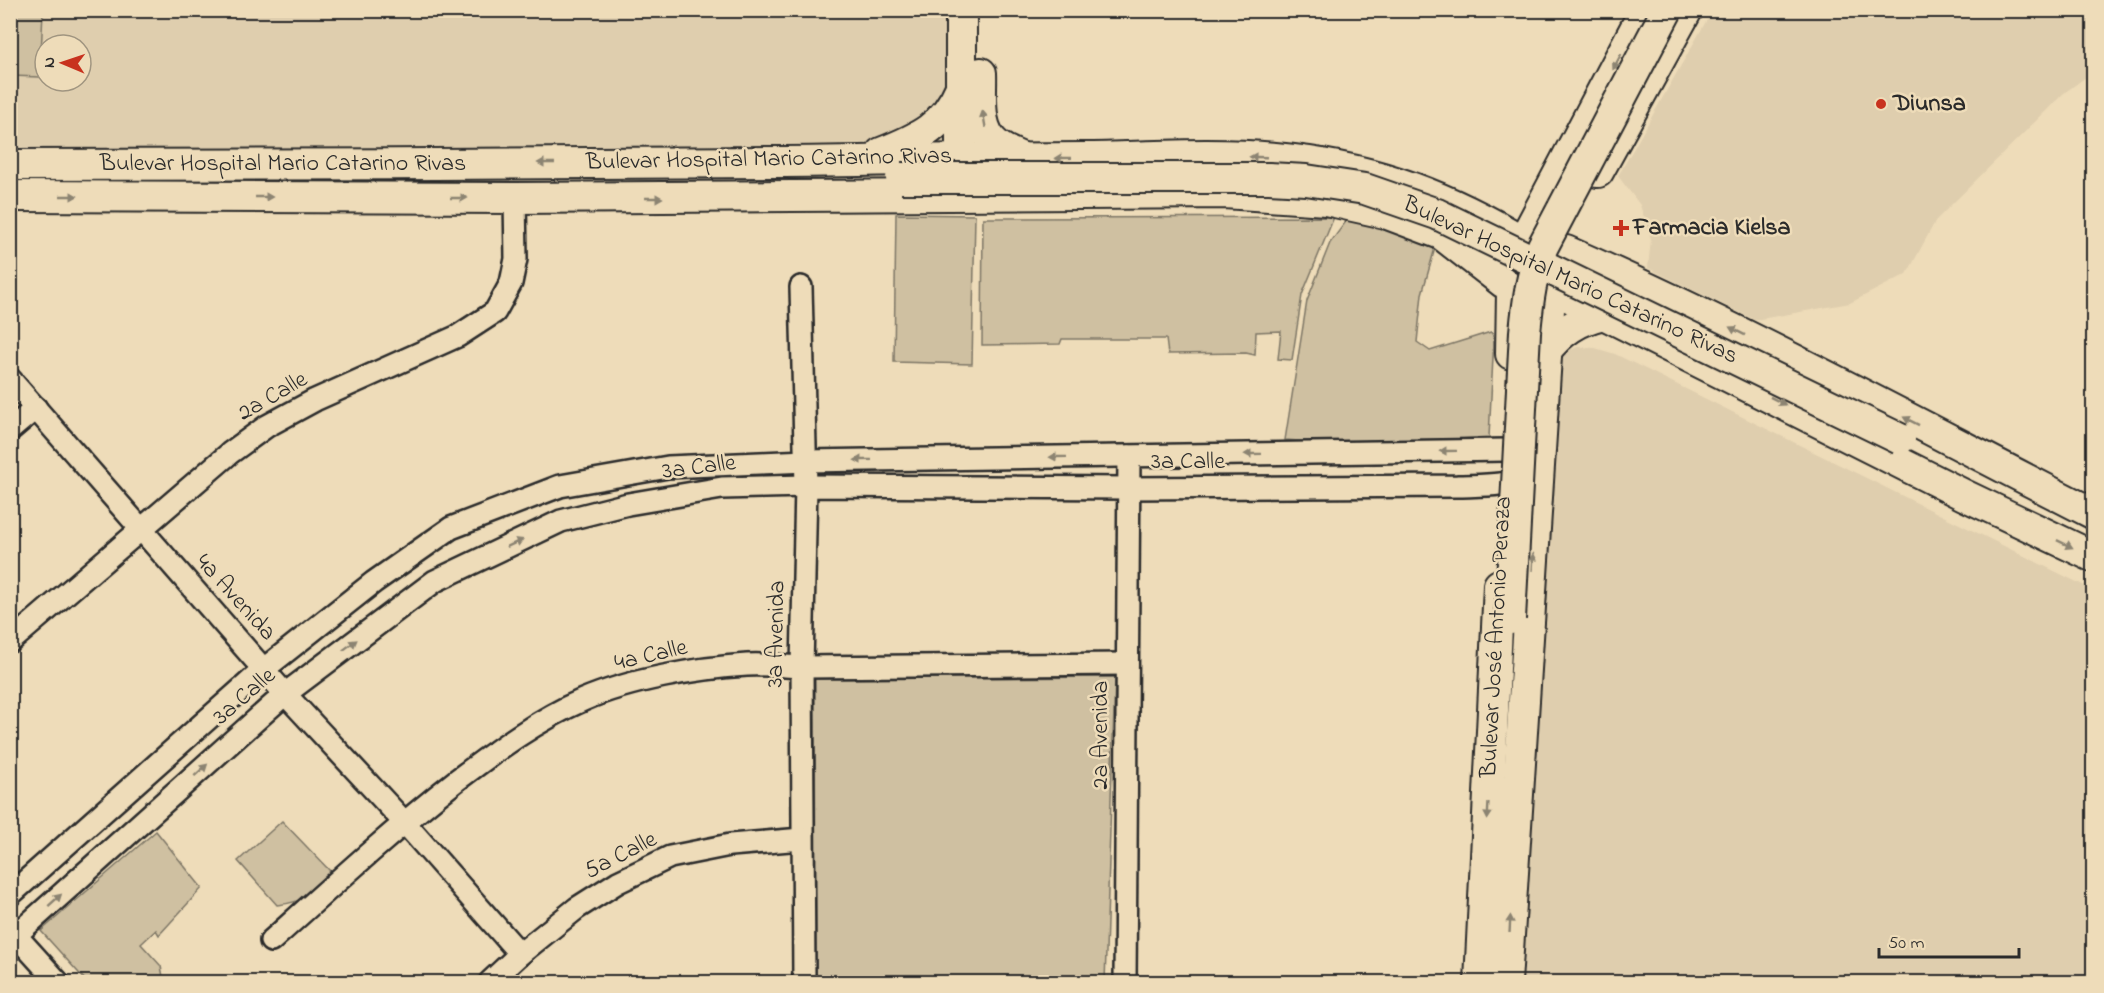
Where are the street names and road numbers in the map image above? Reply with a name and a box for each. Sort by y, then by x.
street label: Bulevar Hospital Mario Catarino Rivas [585,139,952,181]
street label: Bulevar Hospital Mario Catarino Rivas [99,147,466,182]
street label: Bulevar Hospital Mario Catarino Rivas [1396,187,1743,374]
street label: 2a Calle [231,363,315,431]
street label: 3a Calle [1151,445,1225,480]
street label: 3a Calle [660,446,738,490]
street label: Bulevar José Antonio Peraza [1472,495,1522,780]
street label: 4a Avenida [186,547,284,649]
street label: 3a Avenida [759,580,795,688]
street label: 4a Calle [611,631,691,681]
street label: 3a Calle [206,659,285,734]
street label: 2a Avenida [1084,680,1119,790]
street label: 5a Calle [578,823,664,889]

